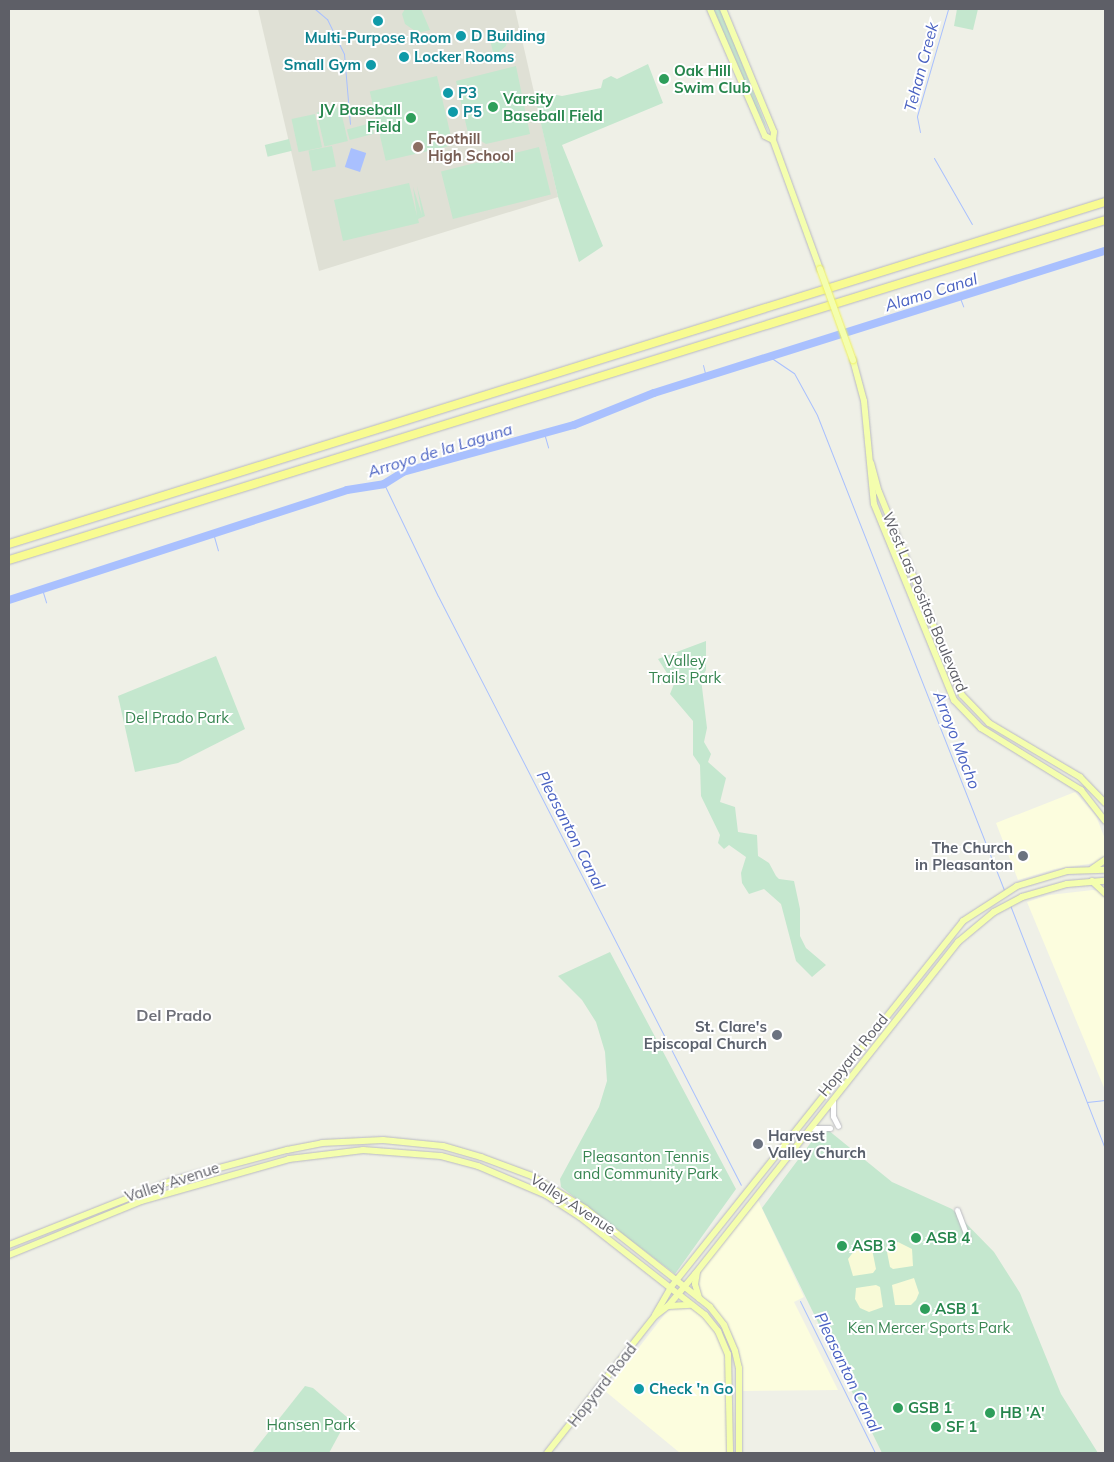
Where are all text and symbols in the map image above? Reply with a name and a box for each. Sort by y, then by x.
marker: Multi-Purpose Room [372,15,384,27]
water label: Tehan Creek [900,20,942,114]
place label: D Building [471,27,545,45]
place label: Multi-Purpose Room [305,29,451,47]
marker: D Building [455,30,467,42]
place label: Locker Rooms [414,48,514,66]
marker: Locker Rooms [398,51,410,63]
place label: Small Gym [284,56,361,74]
marker: Small Gym [365,59,377,71]
place label: Oak Hill Swim Club [674,61,751,96]
marker: Oak Hill Swim Club [658,73,670,85]
place label: P3 [458,84,477,102]
marker: P3 [442,87,454,99]
place label: Varsity Baseball Field [503,89,603,124]
place label: JV Baseball Field [319,100,401,135]
marker: Varsity Baseball Field [487,101,499,113]
place label: P5 [463,103,482,121]
marker: P5 [447,106,459,118]
marker: JV Baseball Field [405,112,417,124]
place label: Foothill High School [428,129,514,164]
marker: Foothill High School [412,141,424,153]
water label: Alamo Canal [882,269,980,315]
water label: Arroyo de la Laguna [365,419,515,481]
street label: West Las Positas Boulevard [879,509,971,695]
park label: Valley Trails Park [649,651,721,686]
water label: Arroyo Mocho [930,688,984,792]
park label: Del Prado Park [125,709,229,727]
water label: Pleasanton Canal [533,767,609,893]
place label: The Church in Pleasanton [915,838,1013,873]
marker: The Church in Pleasanton [1017,850,1029,862]
district label: Del Prado [136,1005,212,1025]
street label: Hopyard Road [814,1010,892,1100]
place label: St. Clare's Episcopal Church [644,1017,767,1052]
marker: St. Clare's Episcopal Church [771,1029,783,1041]
place label: Harvest Valley Church [768,1126,866,1161]
marker: Harvest Valley Church [752,1138,764,1150]
park label: Pleasanton Tennis and Community Park [573,1147,719,1182]
street label: Valley Avenue [123,1158,221,1206]
street label: Valley Avenue [527,1170,619,1238]
place label: ASB 4 [926,1229,970,1247]
marker: ASB 4 [910,1232,922,1244]
place label: ASB 3 [852,1237,896,1255]
marker: ASB 3 [836,1240,848,1252]
place label: ASB 1 [935,1300,979,1318]
marker: ASB 1 [919,1303,931,1315]
water label: Pleasanton Canal [811,1309,885,1435]
park label: Ken Mercer Sports Park [848,1319,1010,1337]
street label: Hopyard Road [564,1340,640,1430]
place label: Check 'n Go [649,1380,733,1398]
marker: Check 'n Go [633,1383,645,1395]
place label: GSB 1 [908,1399,952,1417]
marker: GSB 1 [892,1402,904,1414]
place label: HB 'A' [1000,1404,1045,1422]
marker: HB 'A' [984,1407,996,1419]
park label: Hansen Park [266,1416,356,1434]
place label: SF 1 [946,1418,977,1436]
marker: SF 1 [930,1421,942,1433]

